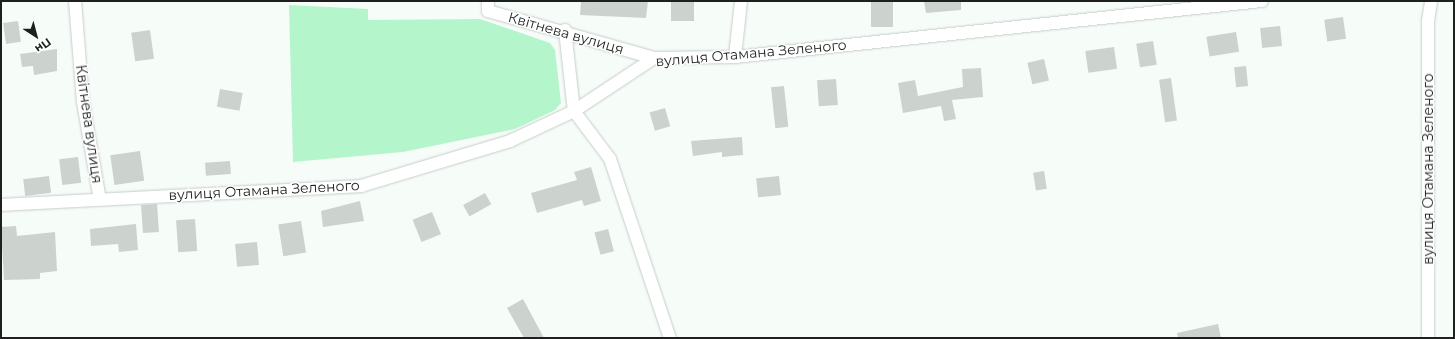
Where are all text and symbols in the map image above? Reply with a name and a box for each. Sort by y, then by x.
street label: Квітнева вулиця [506,8,626,58]
north arrow [16,16,56,56]
text: Пн [32,35,54,56]
street label: вулиця Отамана Зеленого [655,36,847,70]
street label: Квітнева вулиця [72,64,106,184]
street label: вулиця Отамана Зеленого [1420,73,1436,265]
street label: вулиця Отамана Зеленого [168,177,360,203]

